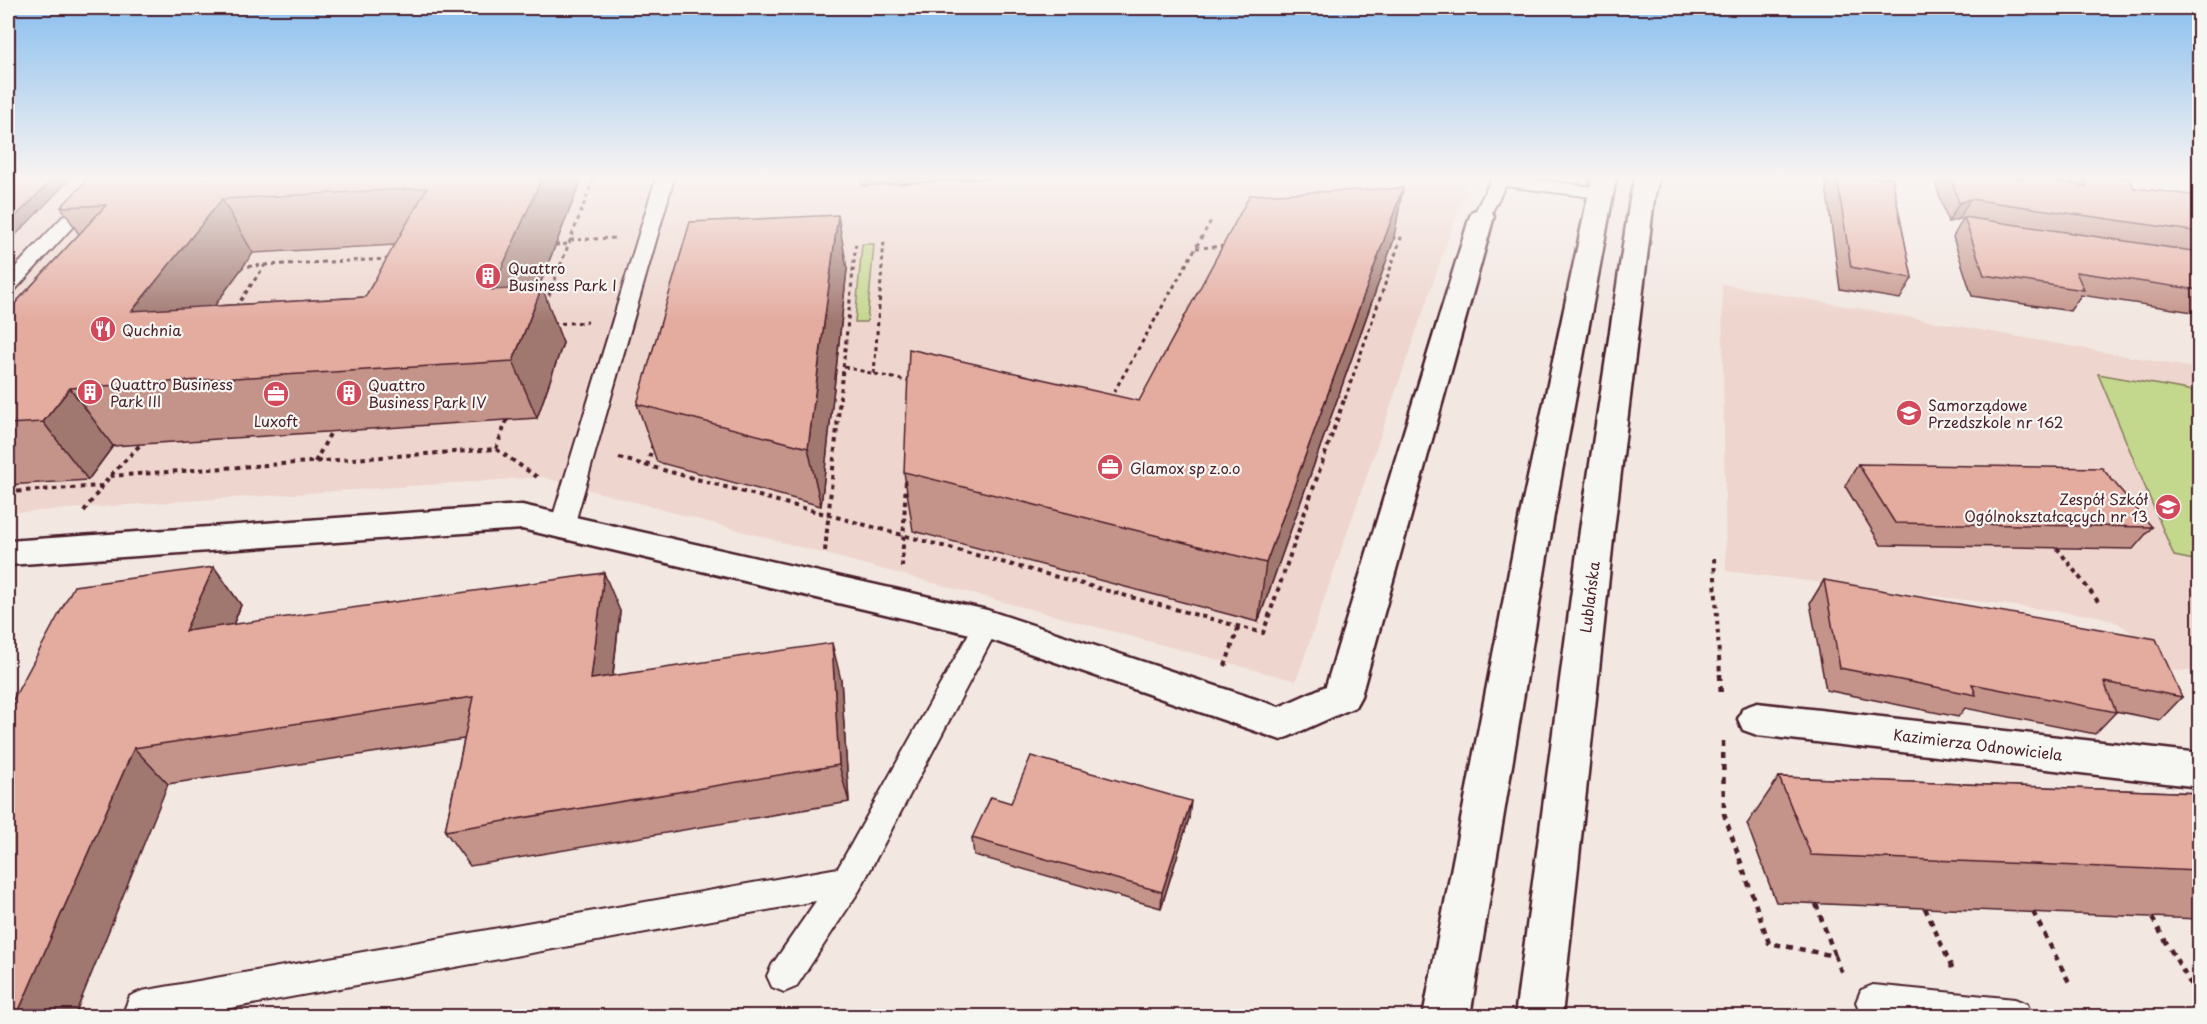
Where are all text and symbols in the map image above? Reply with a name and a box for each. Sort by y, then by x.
place label: Quattro Business Park I [508,256,617,296]
building icon: Quattro Business Park I [473,261,503,291]
restaurant icon: Quchnia [88,314,118,344]
place label: Quchnia [122,318,182,341]
place label: Quattro Business Park III [110,372,233,412]
place label: Quattro Business Park IV [368,373,486,413]
building icon: Quattro Business Park III [75,377,105,407]
building icon: Quattro Business Park IV [334,378,364,408]
office icon: Luxoft [261,379,291,409]
place label: Samorządowe Przedszkole nr 162 [1928,393,2063,433]
school or university icon: Samorządowe Przedszkole nr 162 [1894,398,1924,428]
place label: Luxoft [254,409,298,432]
office icon: Glamox sp z.o.o [1095,452,1125,482]
place label: Glamox sp z.o.o [1130,456,1240,479]
place label: Zespół Szkół Ogólnokształcących nr 13 [1964,487,2149,527]
school or university icon: Zespół Szkół Ogólnokształcących nr 13 [2153,492,2183,522]
street label: Lublańska [1573,559,1605,634]
street label: Kazimierza Odnowiciela [1892,722,2065,766]

